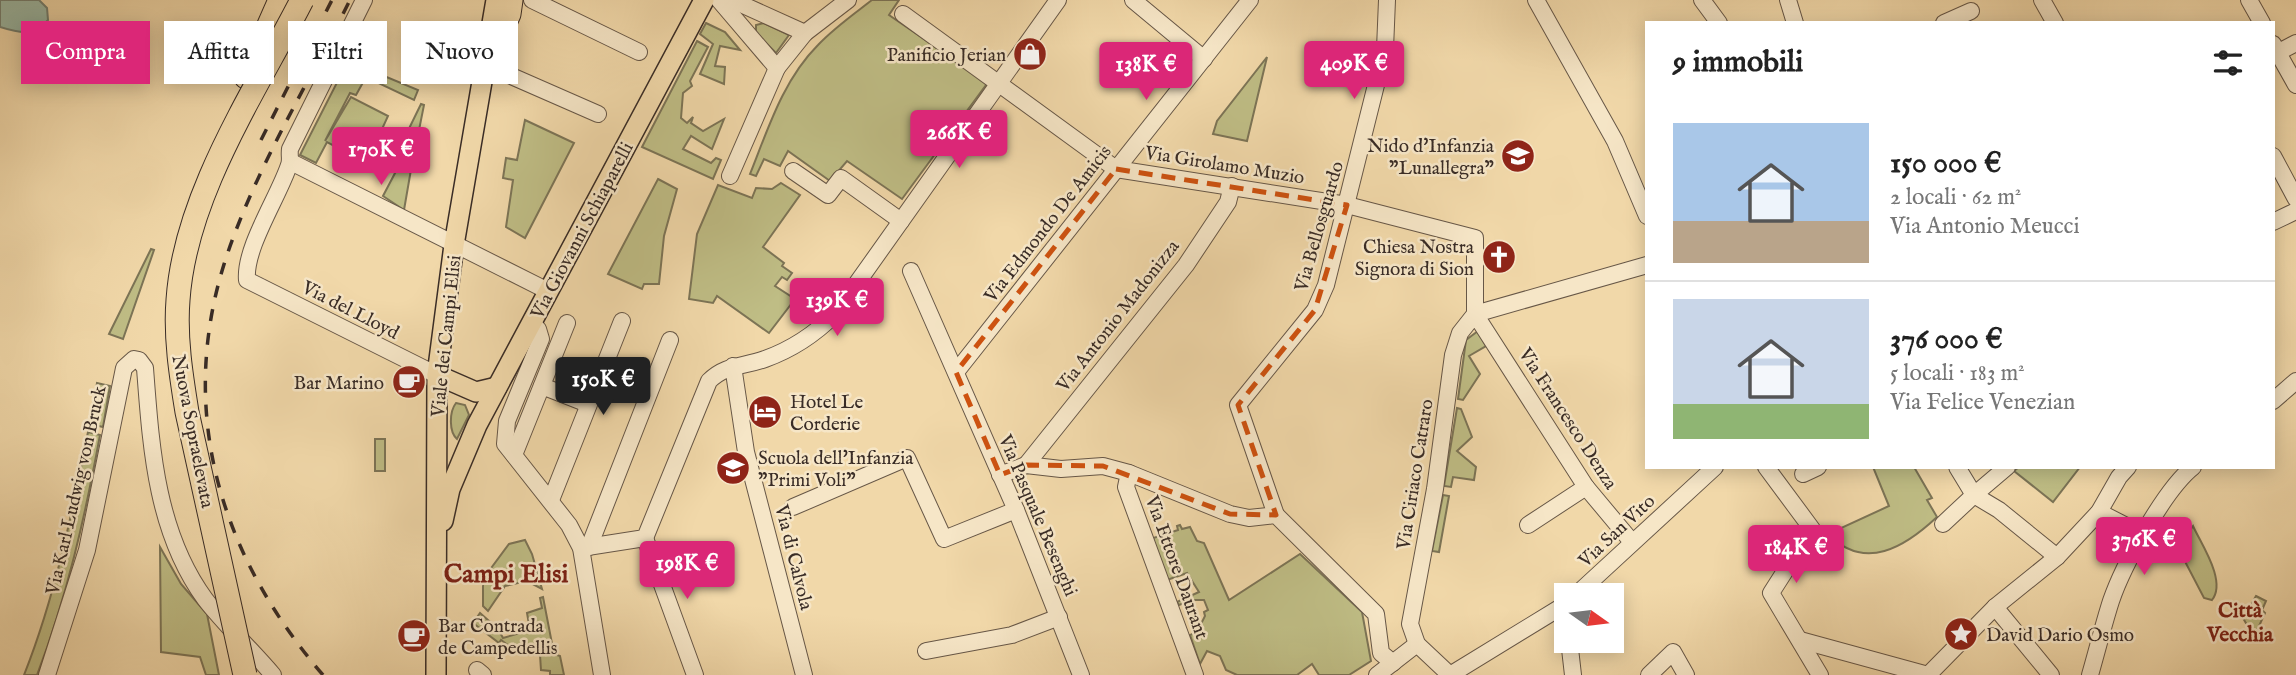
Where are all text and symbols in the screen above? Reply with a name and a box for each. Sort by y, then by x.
chip: Compra [21,21,150,84]
chip: Affitta [164,21,274,84]
chip: Filtri [288,21,387,84]
chip: Nuovo [401,21,518,84]
shop icon: Panificio Jerian [1011,35,1049,73]
pin: 138K € [1089,42,1203,102]
pin: 409K € [1297,42,1411,101]
place label: Panificio Jerian [887,44,1006,68]
text: 9 immobili [1673,44,1803,82]
icon: filters [2209,44,2247,82]
text: 409K € [1320,49,1388,78]
text: 138K € [1115,50,1177,79]
pin: 266K € [902,110,1016,170]
text: 266K € [926,118,992,147]
pin: 170K € [324,128,438,187]
text: 170K € [348,135,414,164]
place label: Nido d'Infanzia "Lunallegra" [1367,135,1495,181]
school or university icon: Nido d'Infanzia "Lunallegra" [1499,137,1537,175]
street label: Via Giovanni Schiaparelli [525,138,640,324]
street label: Via Edmondo De Amicis [979,141,1117,309]
street label: Via Girolamo Muzio [1142,141,1306,190]
text: 150 000 € [1890,145,2002,183]
icon: home [1729,151,1813,235]
street label: Via Bellosguardo [1290,159,1350,295]
text: 2 locali · 62 m² [1890,183,2021,212]
text: Via Antonio Meucci [1890,212,2080,241]
street label: Via Antonio Madonizza [1051,235,1186,398]
place label: Chiesa Nostra Signora di Sion [1355,236,1475,282]
church icon: Chiesa Nostra Signora di Sion [1480,238,1518,276]
street label: Viale dei Campi Elisi [426,254,467,419]
street label: Via del Lloyd [297,276,403,346]
pin: 139K € [780,278,894,338]
text: 139K € [806,286,868,315]
text: 376 000 € [1890,321,2003,359]
icon: home [1729,327,1813,411]
street label: Via Francesco Denza [1512,343,1623,495]
street label: Nuova Sopraelevata [165,353,219,511]
pin: 150K € [546,358,660,417]
text: 5 locali · 183 m² [1890,359,2025,388]
cafe icon: Bar Marino [390,363,428,401]
text: 150K € [571,365,635,394]
place label: Bar Marino [294,372,384,396]
street label: Via Karl Ludwig von Bruck [41,383,113,598]
text: Via Felice Venezian [1890,388,2075,417]
place label: Hotel Le Corderie [790,391,864,437]
hotel icon: Hotel Le Corderie [746,393,784,431]
street label: Via Ciriaco Catraro [1392,397,1440,552]
street label: Via Pasquale Besenghi [992,430,1082,600]
place label: Scuola dell'Infanzia "Primi Voli" [758,447,914,493]
school or university icon: Scuola dell'Infanzia "Primi Voli" [714,449,752,487]
street label: Via San Vito [1573,490,1661,574]
street label: Via Ettore Daurant [1139,492,1213,643]
street label: Via di Calvola [768,501,818,613]
pin: 376K € [2087,518,2201,577]
text: 376K € [2112,525,2176,554]
pin: 184K € [1739,526,1853,585]
text: 184K € [1764,533,1828,562]
pin: 198K € [630,542,744,601]
text: 198K € [656,549,718,578]
district label: Campi Elisi [444,558,568,591]
north arrow [1554,583,1624,653]
map controls [1554,583,1624,653]
district label: Città Vecchia [2206,598,2274,649]
place label: Bar Contrada de Campedellis [438,615,558,661]
place icon: David Dario Osmo [1942,615,1980,653]
cafe icon: Bar Contrada de Campedellis [395,617,433,655]
place label: David Dario Osmo [1986,624,2134,648]

